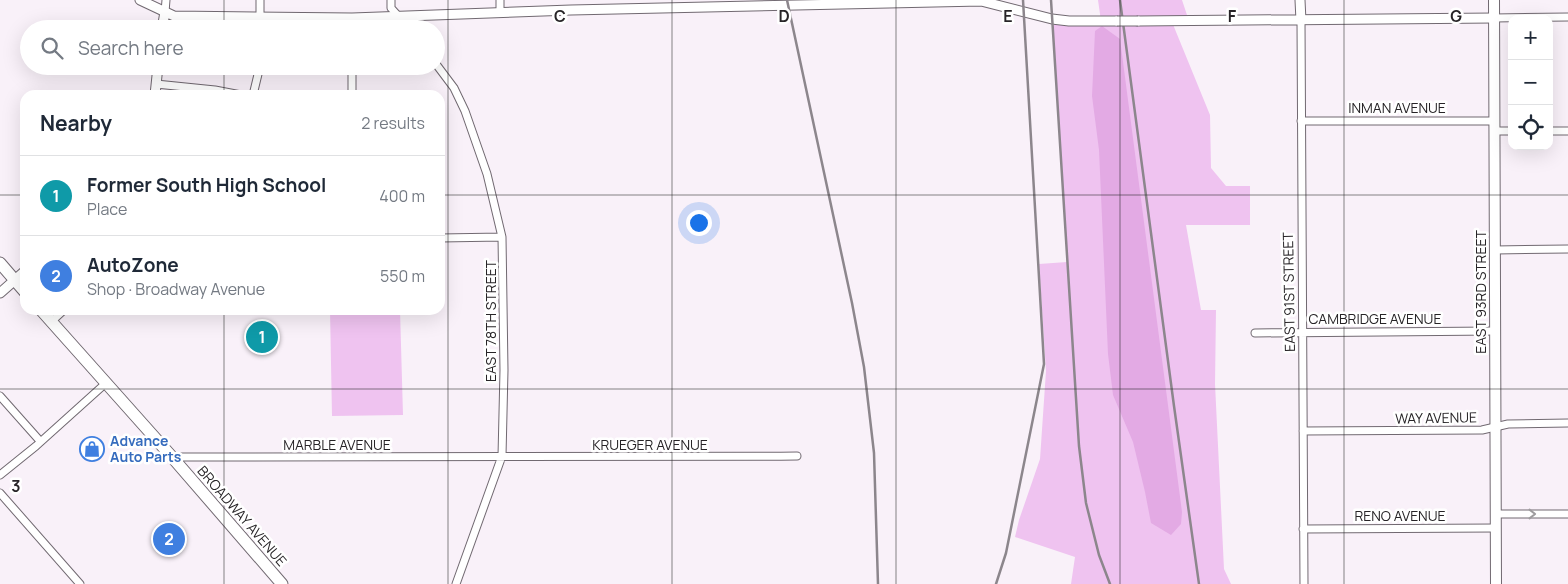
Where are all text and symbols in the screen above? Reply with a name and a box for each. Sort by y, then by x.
text: C [554,5,566,27]
text: D [778,5,790,27]
text: E [1003,5,1013,27]
text: F [1228,5,1237,27]
text: G [1450,5,1462,27]
map controls [1508,15,1553,150]
button: + [1508,15,1553,60]
search box [20,20,445,75]
icon: search [38,34,66,62]
text: Search here [78,35,184,61]
button: − [1508,60,1553,105]
street label: INMAN AVENUE [1348,98,1446,117]
button: locate [1508,105,1553,150]
text: Nearby [40,109,112,137]
text: 2 results [361,112,425,134]
text: Former South High School [87,172,326,198]
text: 1 [52,185,60,207]
text: 400 m [379,185,425,207]
text: Place [87,198,127,220]
your location [686,210,712,236]
street label: EAST 93RD STREET [1471,230,1490,354]
street label: EAST 91ST STREET [1278,231,1299,352]
text: AutoZone [87,252,179,278]
street label: EAST 78TH STREET [481,259,500,382]
text: 2 [51,265,61,287]
text: 550 m [380,265,425,287]
text: Shop · Broadway Avenue [87,278,265,300]
street label: CAMBRIDGE AVENUE [1309,309,1441,328]
pin: 1 [246,318,278,356]
street label: WAY AVENUE [1395,407,1477,428]
place label: Advance Auto Parts [110,431,182,466]
street label: MARBLE AVENUE [283,435,391,454]
street label: KRUEGER AVENUE [592,435,708,454]
shop icon: Advance Auto Parts [79,436,105,462]
street label: BROADWAY AVENUE [194,462,291,570]
text: 3 [11,475,21,497]
street label: RENO AVENUE [1354,506,1446,525]
one-way arrow [1528,509,1536,519]
pin: 2 [153,520,185,558]

